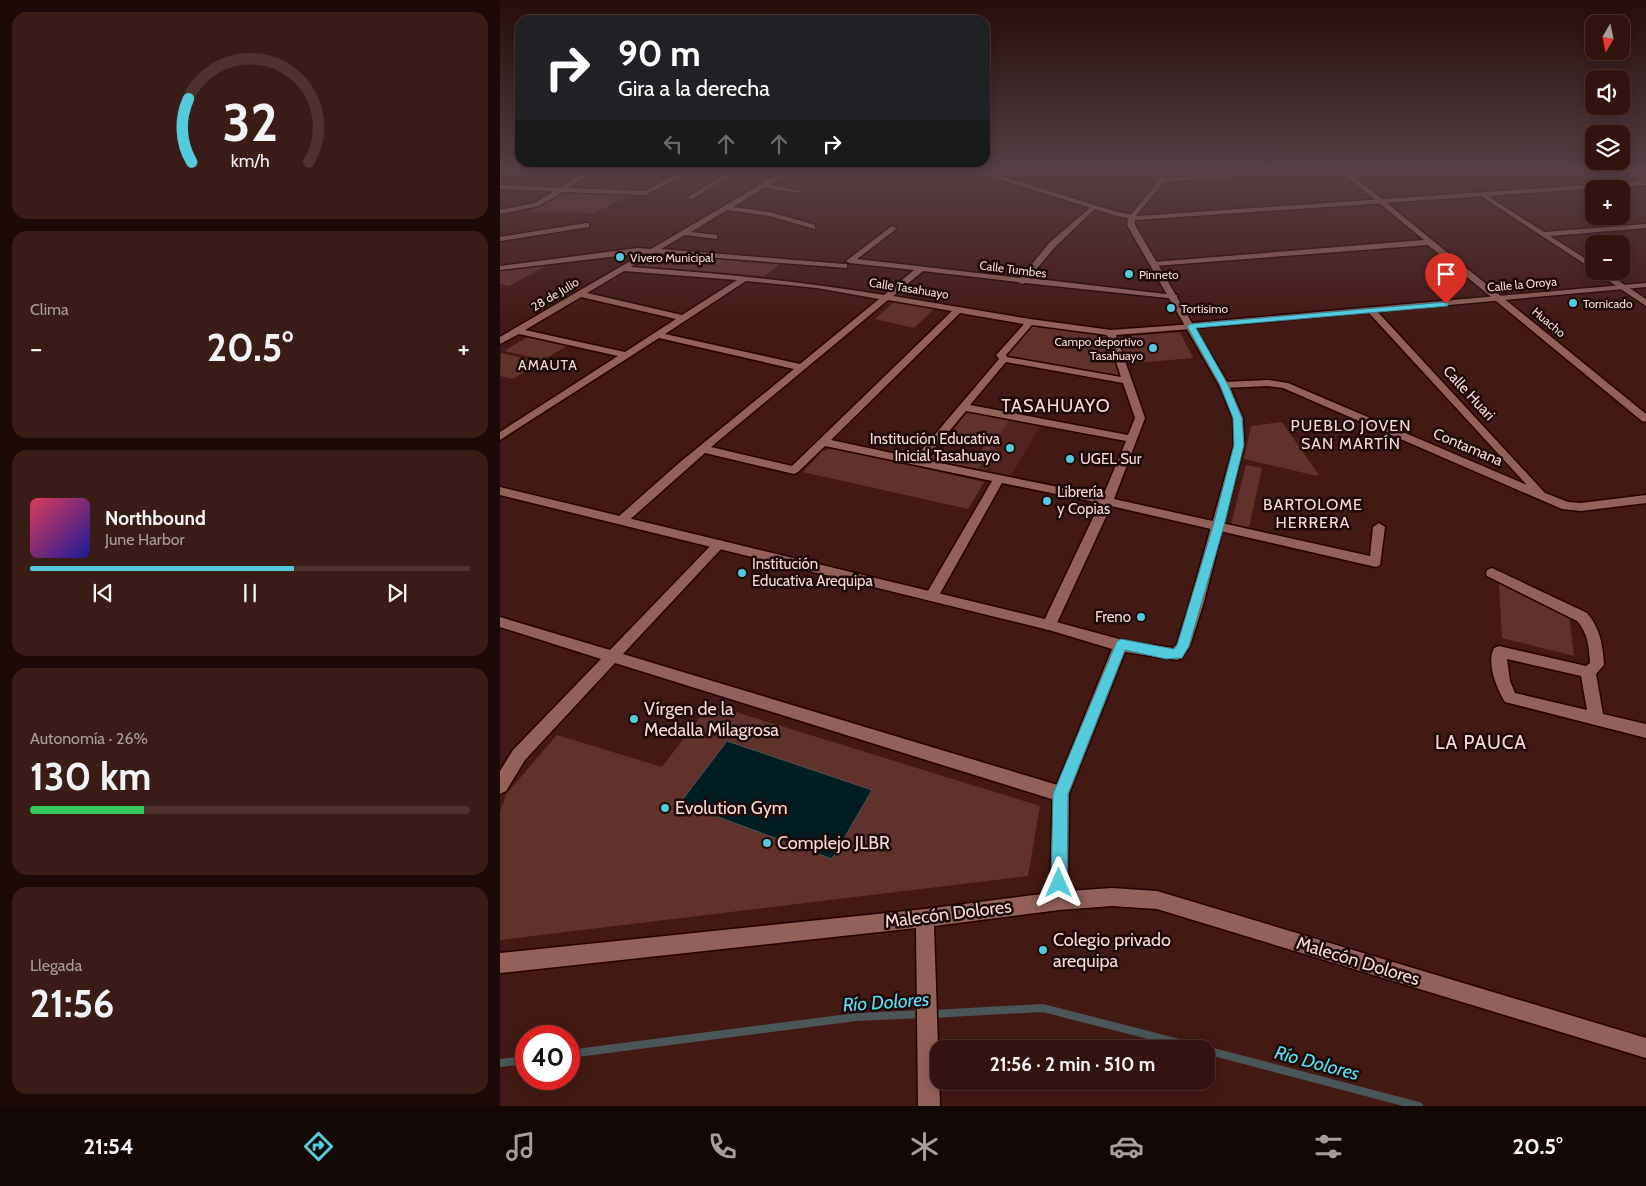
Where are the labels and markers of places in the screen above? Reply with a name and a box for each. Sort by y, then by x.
place label: Vivero Municipal [630,250,714,265]
marker: Vivero Municipal [614,251,626,263]
pin [1425,253,1467,304]
place label: Pinneto [1139,267,1179,282]
marker: Pinneto [1123,268,1135,280]
place label: Tornicado [1583,296,1633,311]
marker: Tornicado [1567,297,1579,309]
place label: Tortisimo [1181,301,1228,316]
marker: Tortisimo [1165,302,1177,314]
place label: Campo deportivo Tasahuayo [1054,334,1143,363]
marker: Campo deportivo Tasahuayo [1147,342,1159,354]
place label: Institución Educativa Inicial Tasahuayo [870,430,1001,465]
marker: Institución Educativa Inicial Tasahuayo [1004,442,1016,454]
place label: UGEL Sur [1080,450,1142,468]
marker: UGEL Sur [1064,453,1076,465]
place label: Librería y Copias [1057,483,1110,518]
marker: Librería y Copias [1041,495,1053,507]
place label: Institución Educativa Arequipa [752,555,873,590]
marker: Institución Educativa Arequipa [736,567,748,579]
place label: Freno [1095,608,1131,626]
marker: Freno [1135,611,1147,623]
place label: Vírgen de la Medalla Milagrosa [644,698,779,741]
marker: Vírgen de la Medalla Milagrosa [628,713,640,725]
place label: Evolution Gym [675,797,788,819]
marker: Evolution Gym [659,802,671,814]
place label: Complejo JLBR [777,832,890,854]
marker: Complejo JLBR [761,837,773,849]
place label: Colegio privado arequipa [1053,929,1171,972]
marker: Colegio privado arequipa [1037,944,1049,956]

